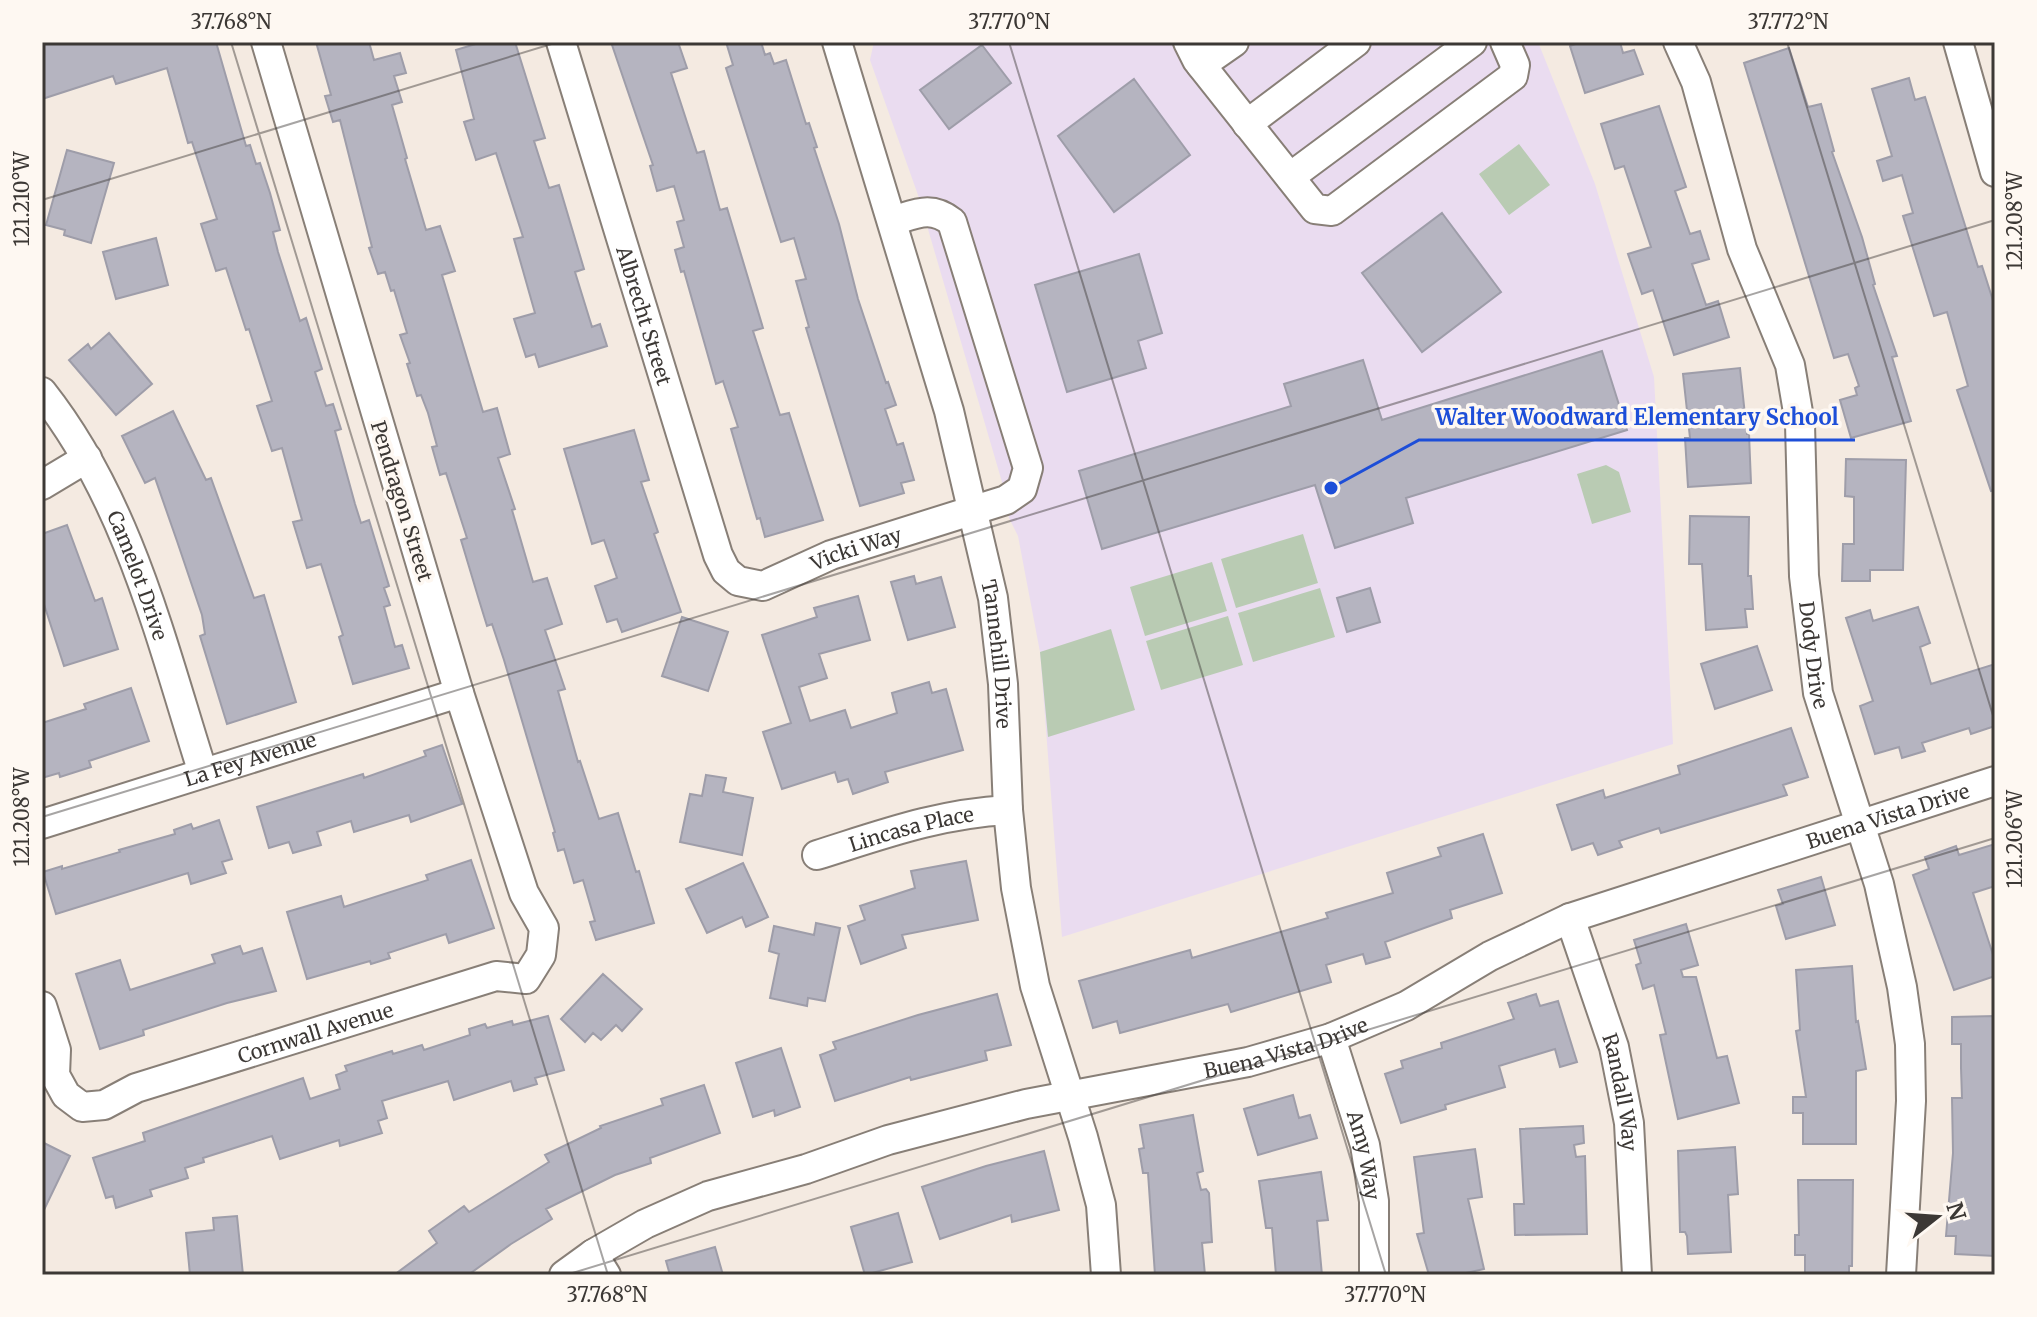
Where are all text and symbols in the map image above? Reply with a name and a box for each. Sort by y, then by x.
text: 37.768°N [190,9,272,34]
text: 37.770°N [968,9,1050,34]
text: 37.772°N [1748,9,1829,34]
text: 121.210°W [9,150,34,247]
text: 121.208°W [2002,170,2027,271]
street label: Albrecht Street [611,242,678,388]
callout: Walter Woodward Elementary School [1419,394,1855,440]
text: Walter Woodward Elementary School [1434,403,1839,431]
street label: Pendragon Street [366,418,438,584]
street label: Camelot Drive [102,506,174,643]
street label: Vicki Way [805,521,905,576]
street label: Tannehill Drive [977,577,1017,729]
street label: Dody Drive [1795,600,1835,712]
street label: La Fey Avenue [181,726,319,791]
text: 121.208°W [9,766,34,867]
street label: Buena Vista Drive [1803,778,1972,854]
text: 121.206°W [2002,789,2027,888]
street label: Lincasa Place [845,801,975,857]
street label: Cornwall Avenue [234,996,396,1068]
street label: Buena Vista Drive [1202,1011,1371,1083]
street label: Randall Way [1598,1030,1643,1152]
street label: Amy Way [1342,1106,1386,1202]
north arrow [1897,1177,1977,1257]
text: N [1940,1199,1972,1224]
text: 37.768°N [566,1282,648,1307]
text: 37.770°N [1344,1282,1426,1307]

